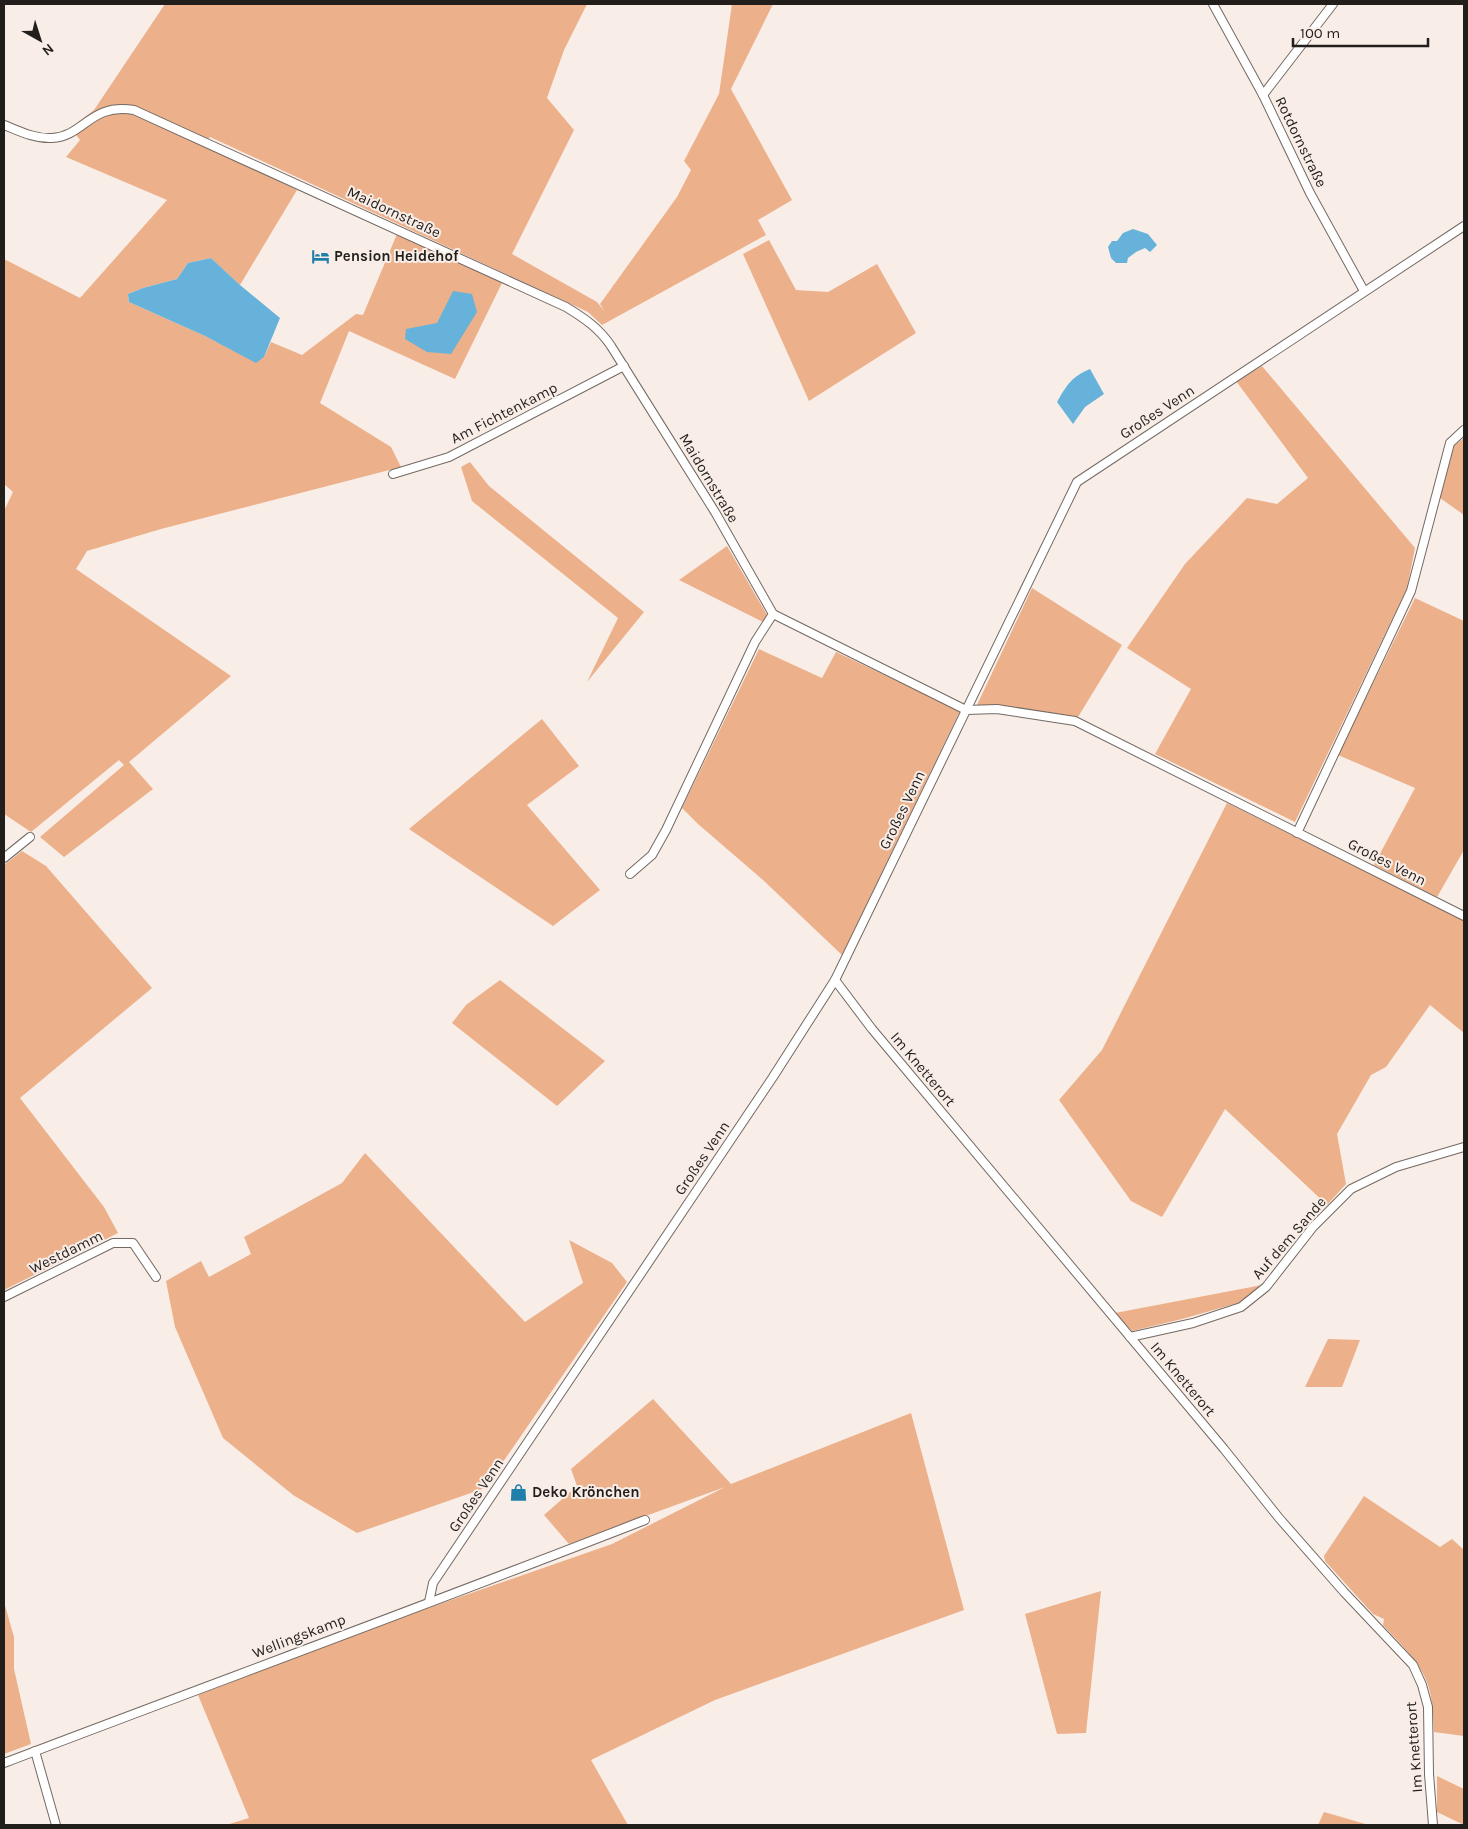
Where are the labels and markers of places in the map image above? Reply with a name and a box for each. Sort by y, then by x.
hotel icon: Pension Heidehof [310,246,330,266]
place label: Pension Heidehof [334,247,459,265]
shop icon: Deko Krönchen [508,1482,528,1502]
place label: Deko Krönchen [532,1483,640,1501]

